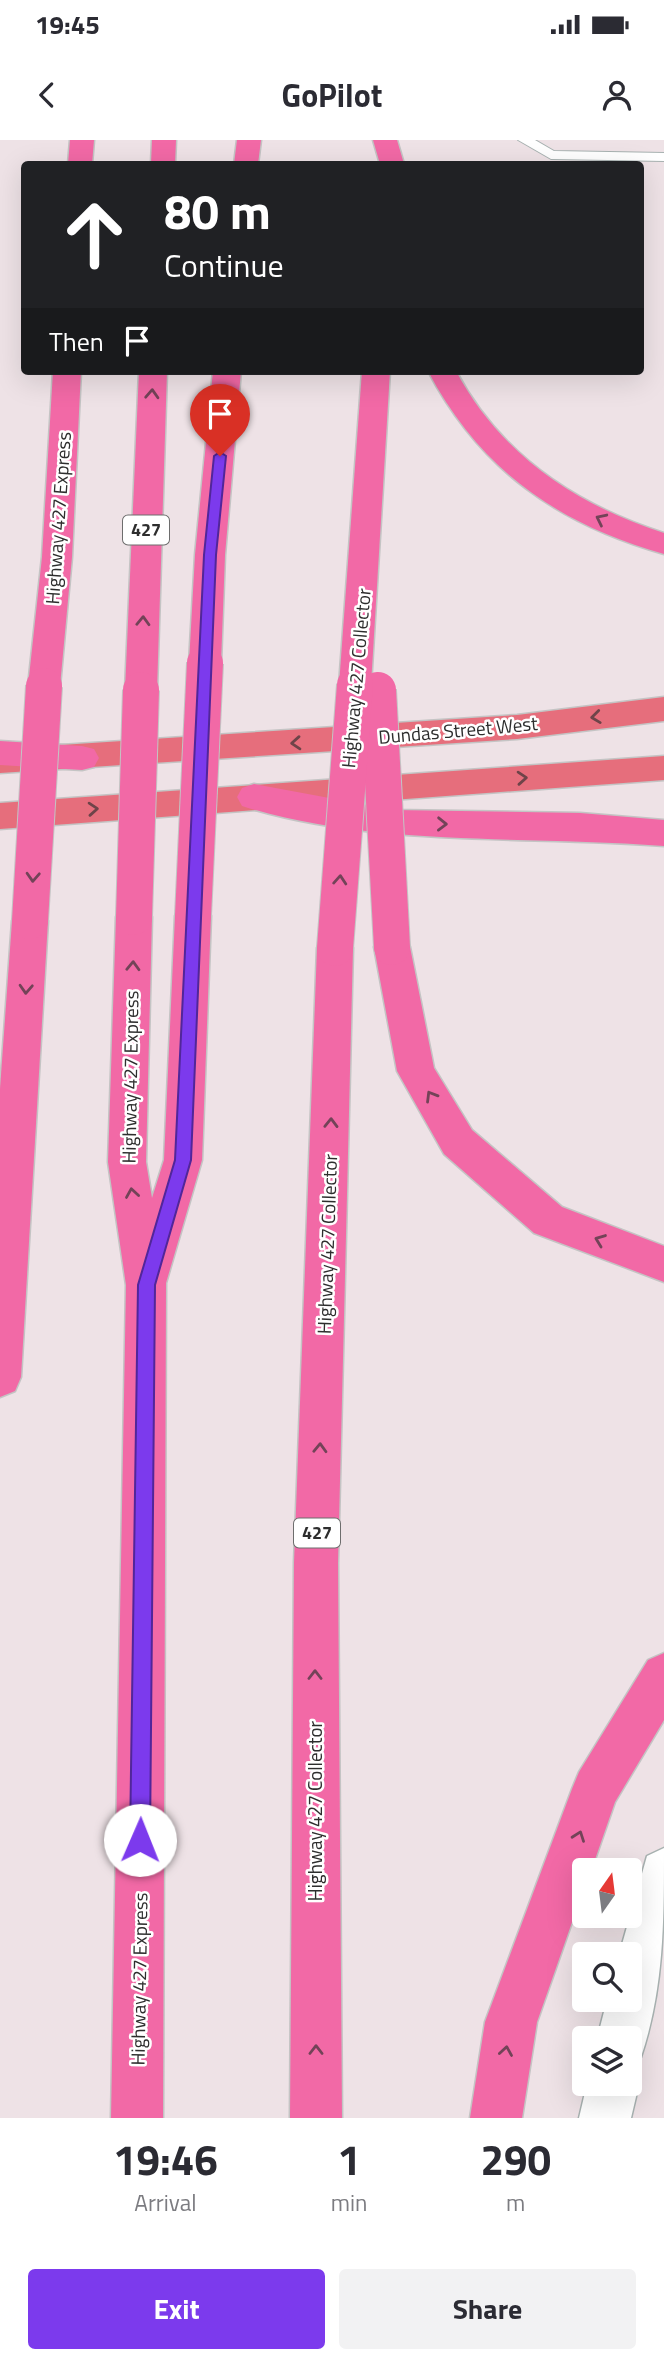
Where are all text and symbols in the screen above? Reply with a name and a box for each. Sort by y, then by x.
text: 19:45 [35,5,100,44]
text: GoPilot [282,71,382,119]
icon: back [28,76,66,114]
icon: person [598,76,636,114]
text: 80 m [164,173,271,248]
icon: ahead [49,189,140,280]
text: Continue [164,241,284,289]
text: Then [49,322,104,361]
icon: arrive [118,322,156,360]
pin [190,384,250,456]
one-way arrow [144,388,159,399]
icon: arrive [201,395,239,433]
street label: Highway 427 Express [37,431,78,605]
one-way arrow [596,514,608,528]
road number: 427 [123,516,169,544]
street label: Highway 427 Collector [333,587,378,769]
one-way arrow [135,616,150,627]
street label: Dundas Street West [377,708,539,751]
one-way arrow [590,710,602,725]
one-way arrow [291,735,302,750]
one-way arrow [517,771,528,786]
one-way arrow [87,802,98,817]
one-way arrow [437,816,448,832]
one-way arrow [26,872,41,883]
one-way arrow [332,874,347,885]
one-way arrow [125,960,140,971]
one-way arrow [19,984,34,995]
street label: Highway 427 Express [113,990,146,1164]
one-way arrow [427,1091,440,1104]
one-way arrow [323,1117,339,1127]
street label: Highway 427 Collector [309,1153,344,1335]
one-way arrow [125,1187,140,1199]
one-way arrow [595,1234,607,1248]
one-way arrow [312,1442,327,1453]
road number: 427 [294,1518,340,1548]
one-way arrow [307,1670,323,1680]
street label: Highway 427 Collector [300,1720,329,1901]
position arrow [103,1803,177,1877]
one-way arrow [571,1830,585,1842]
north arrow [572,1858,642,1928]
map controls [572,1858,642,2096]
street label: Highway 427 Express [122,1892,155,2066]
button: search [572,1942,642,2012]
button: layers [572,2026,642,2096]
one-way arrow [308,2044,324,2055]
one-way arrow [498,2045,513,2056]
text: 19:46 [113,2127,218,2191]
text: 1 [337,2127,361,2191]
text: 290 [480,2127,551,2191]
text: Arrival [134,2185,197,2220]
text: min [331,2185,367,2220]
text: m [506,2185,525,2220]
button: Exit [28,2269,325,2349]
button: Share [339,2269,636,2349]

